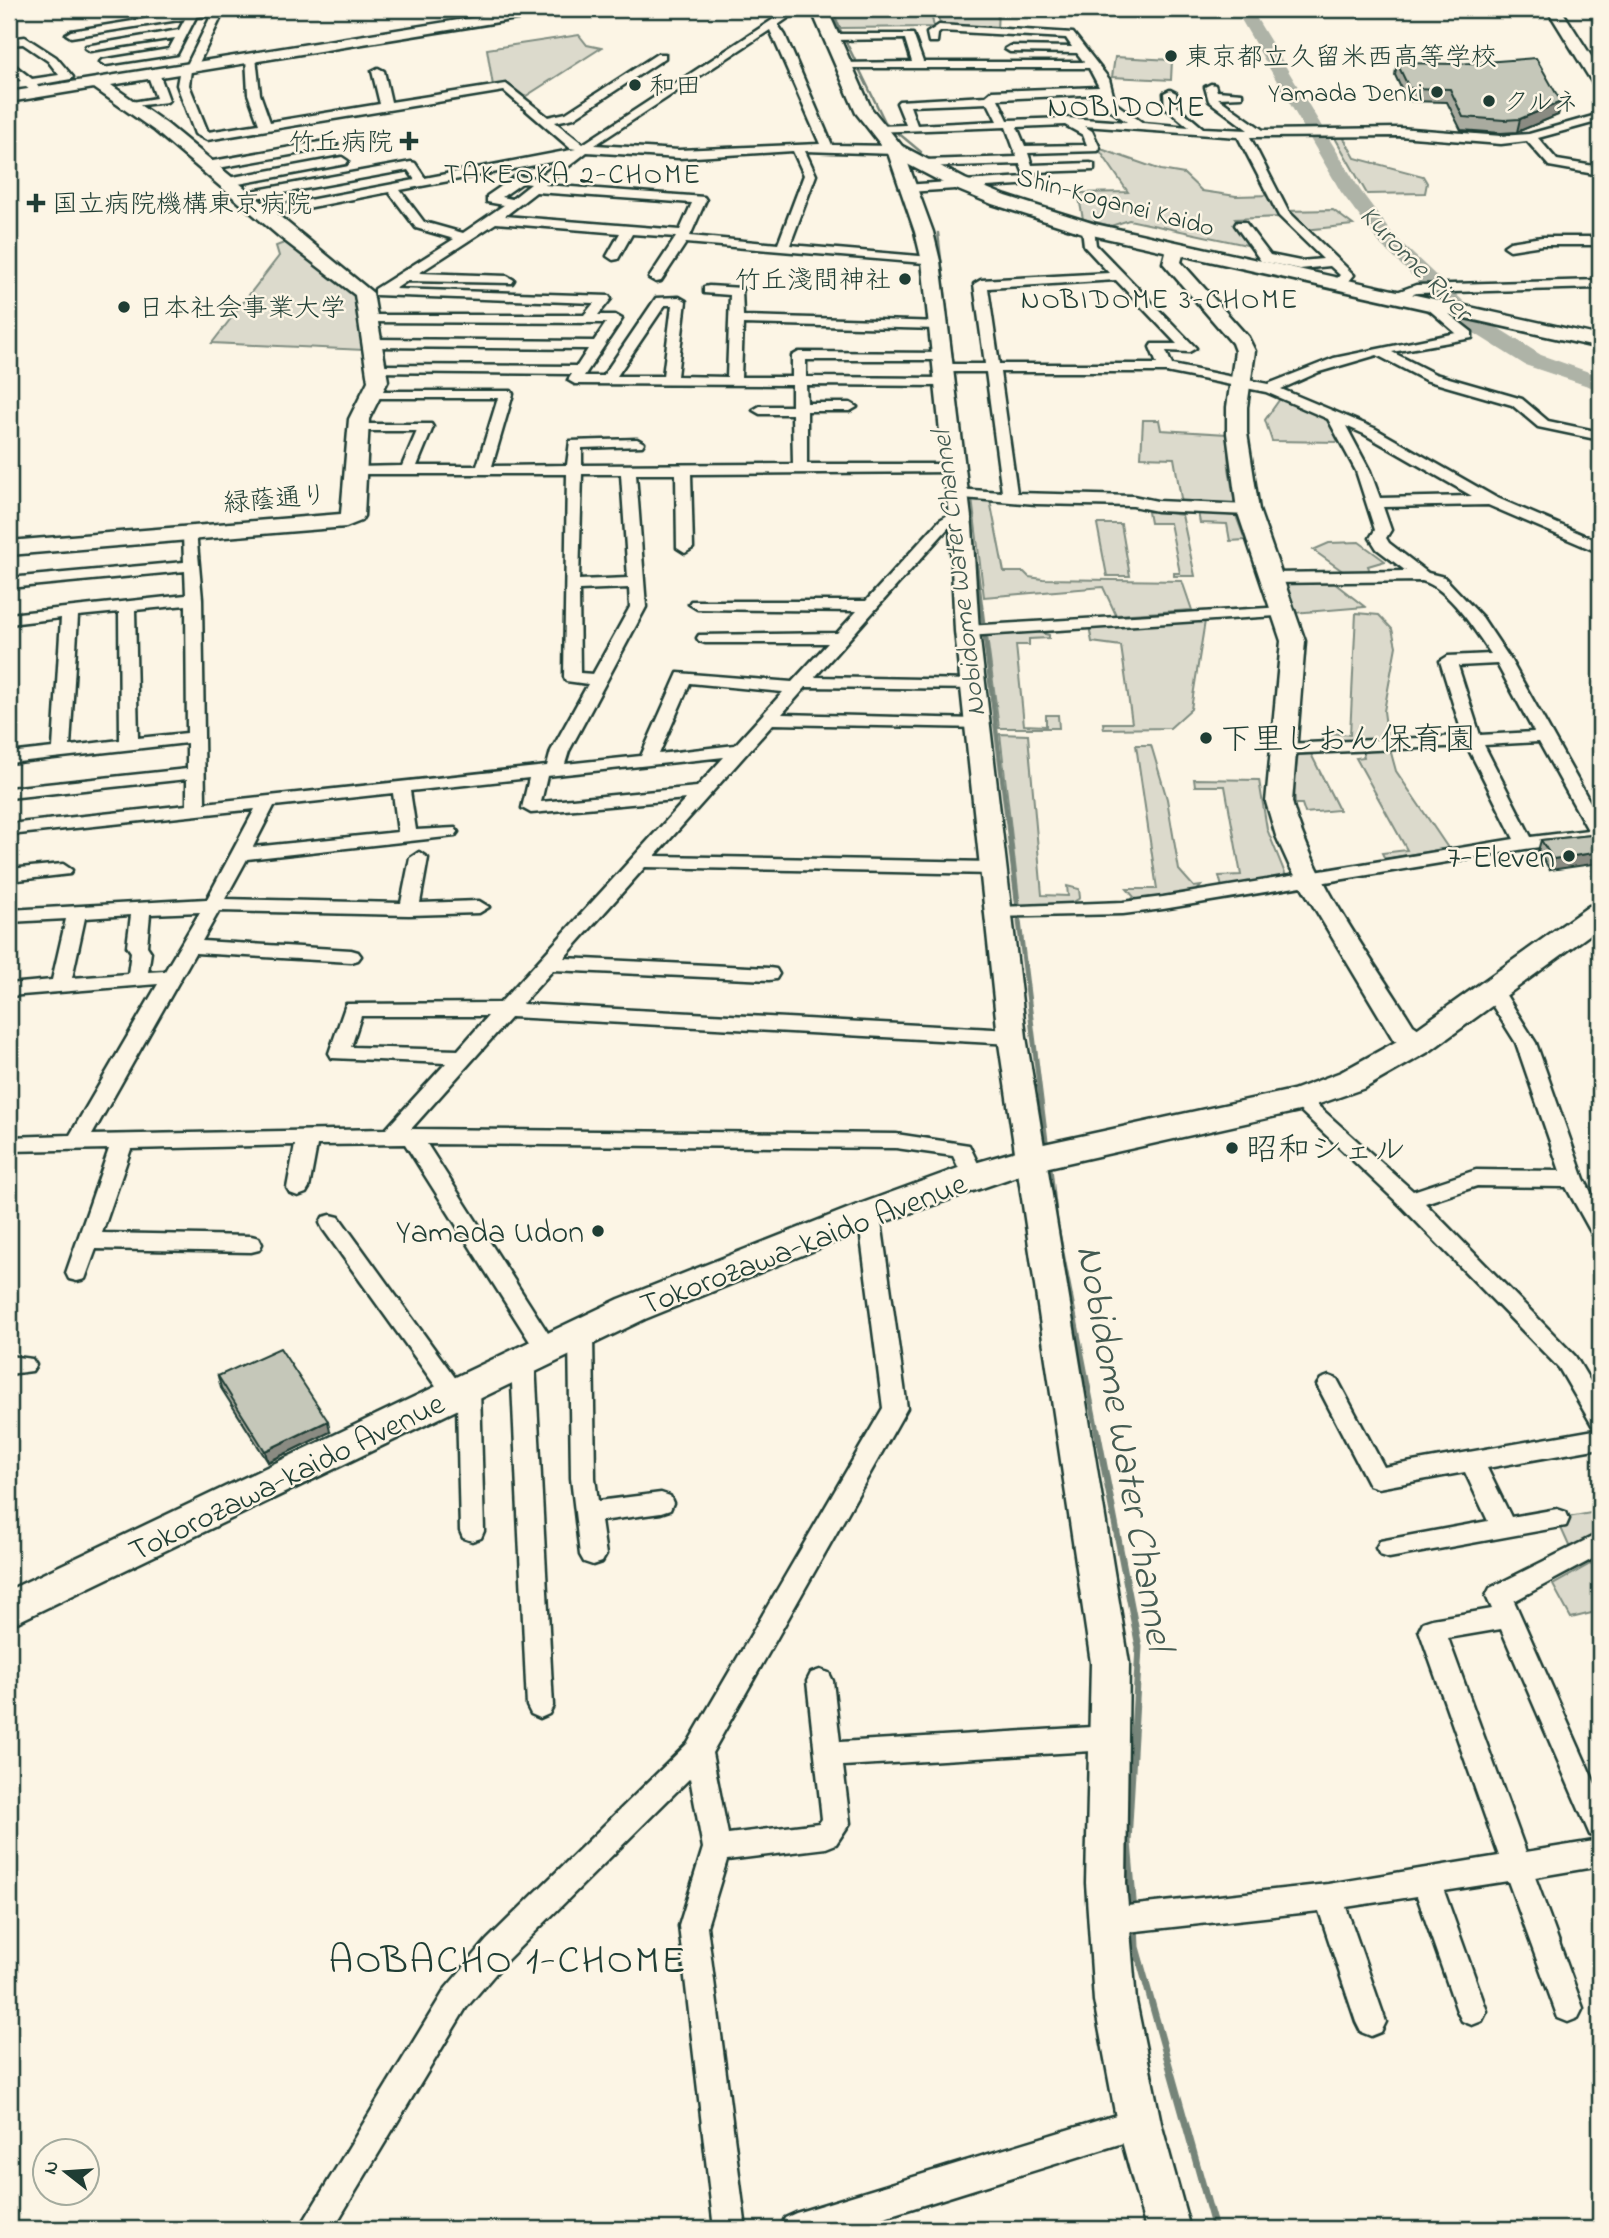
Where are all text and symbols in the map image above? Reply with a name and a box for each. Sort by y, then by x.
place label: 東京都立久留米西高等学校 [1185,40,1497,78]
marker: 東京都立久留米西高等学校 [1163,48,1179,64]
place label: 和田 [649,69,701,107]
place label: Yamada Denki [1268,76,1423,114]
marker: 和田 [627,77,643,93]
marker: Yamada Denki [1429,84,1445,100]
place label: クルネ [1503,85,1579,123]
district label: NOBIDOME [1047,87,1207,131]
marker: クルネ [1481,93,1497,109]
place label: 竹丘病院 [289,125,393,163]
marker: 竹丘病院 [399,131,419,151]
district label: TAKEOKA 2-CHOME [444,156,702,197]
street label: Shin-Koganei Kaido [1012,159,1218,249]
place label: 国立病院機構東京病院 [52,187,312,225]
marker: 国立病院機構東京病院 [26,193,46,213]
water label: Kurome River [1349,197,1483,334]
place label: 竹丘淺間神社 [735,263,891,301]
marker: 竹丘淺間神社 [897,271,913,287]
district label: NOBIDOME 3-CHOME [1021,281,1299,322]
place label: 日本社会事業大学 [138,291,346,329]
marker: 日本社会事業大学 [116,299,132,315]
water label: Nobidome Water Channel [922,425,998,719]
street label: 緑蔭通り [222,478,329,524]
place label: 下里しおん保育園 [1220,718,1476,765]
marker: 下里しおん保育園 [1198,730,1214,746]
place label: 7-Eleven [1447,836,1555,883]
marker: 7-Eleven [1561,848,1577,864]
place label: 昭和シェル [1246,1128,1406,1175]
marker: 昭和シェル [1224,1140,1240,1156]
street label: Tokorozawa-kaido Avenue [634,1162,975,1330]
place label: Yamada Udon [396,1211,584,1258]
marker: Yamada Udon [590,1223,606,1239]
water label: Nobidome Water Channel [1058,1241,1188,1659]
street label: Tokorozawa-kaido Avenue [122,1382,454,1576]
district label: AOBACHO 1-CHOME [329,1933,687,1992]
north arrow [32,2136,102,2206]
text: N [37,2158,67,2178]

